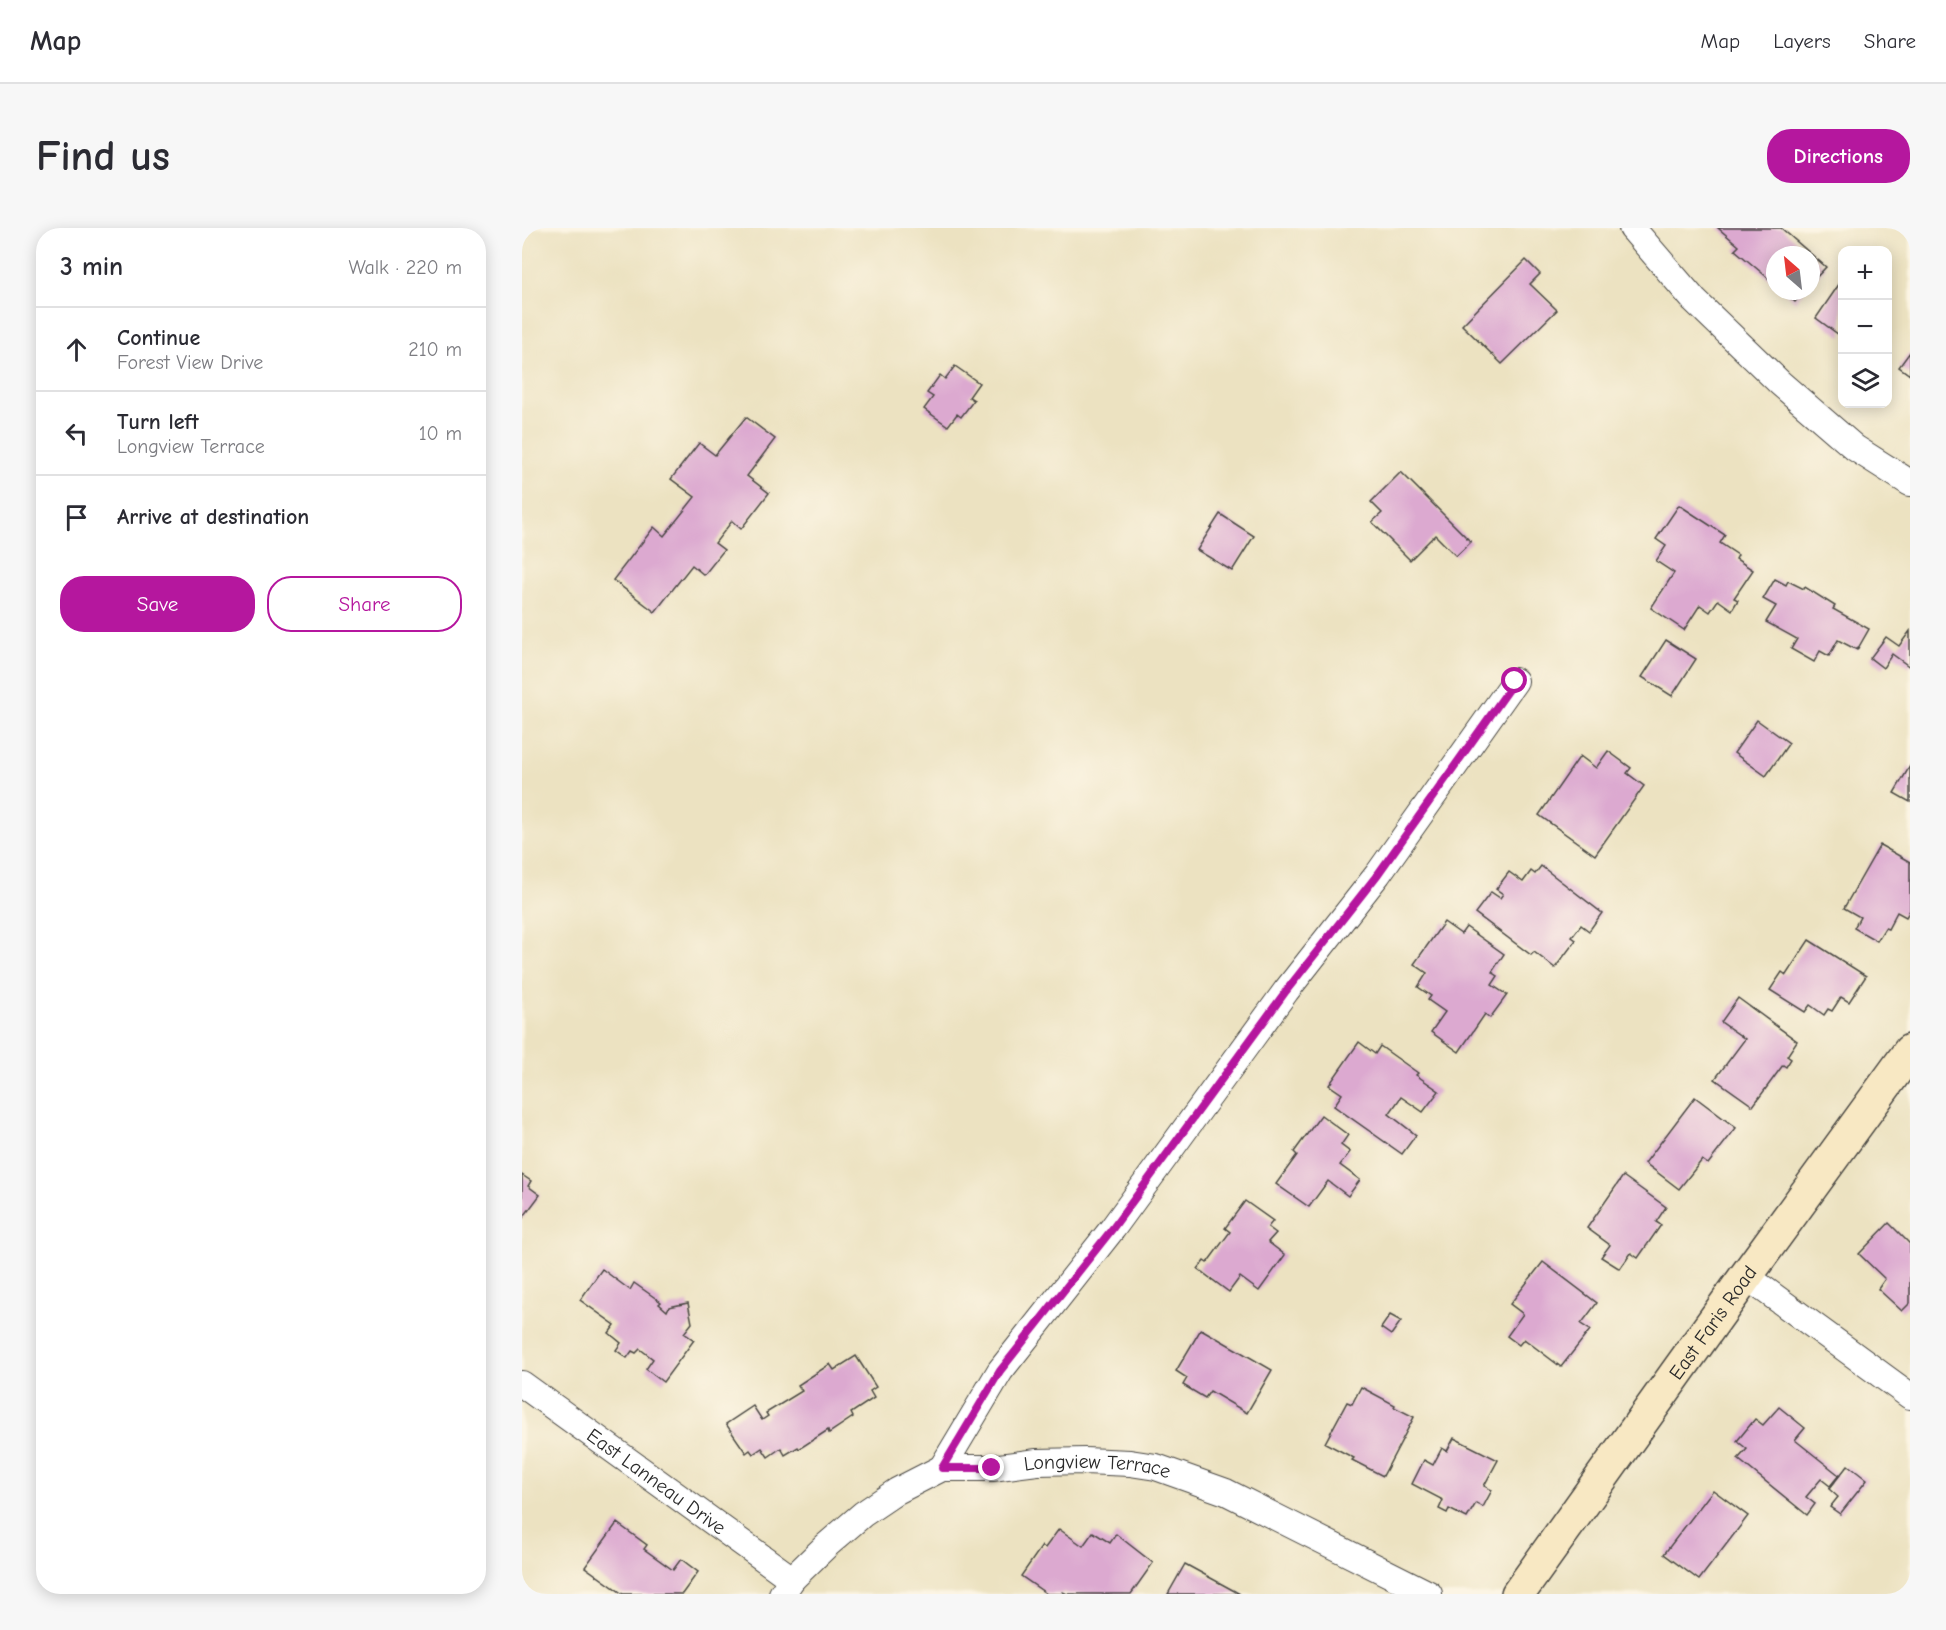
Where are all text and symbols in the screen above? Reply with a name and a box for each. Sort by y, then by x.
text: Map [30,25,81,57]
text: Map [1701,29,1740,53]
text: Layers [1773,29,1831,53]
text: Share [1864,29,1916,53]
button: Directions [1767,129,1910,183]
text: Find us [36,132,170,181]
north arrow [1766,246,1820,300]
map controls [1838,246,1892,408]
button: + [1838,246,1892,300]
text: 3 min [60,252,123,282]
text: Walk · 220 m [348,256,462,279]
button: − [1838,300,1892,354]
text: Continue [117,325,200,351]
icon: ahead [60,333,93,366]
text: 210 m [408,338,462,361]
text: Forest View Drive [117,351,263,374]
button: layers [1838,354,1892,408]
text: Turn left [117,409,199,435]
icon: left [60,417,93,450]
text: 10 m [419,422,462,445]
text: Longview Terrace [117,435,265,458]
icon: arrive [60,501,93,534]
text: Arrive at destination [117,504,309,530]
button: Save [60,576,255,632]
button: Share [267,576,462,632]
route start [1501,667,1527,693]
street label: East Faris Road [1664,1261,1761,1384]
street label: East Lanneau Drive [583,1423,730,1539]
street label: Longview Terrace [1022,1449,1174,1483]
route end [978,1454,1004,1480]

